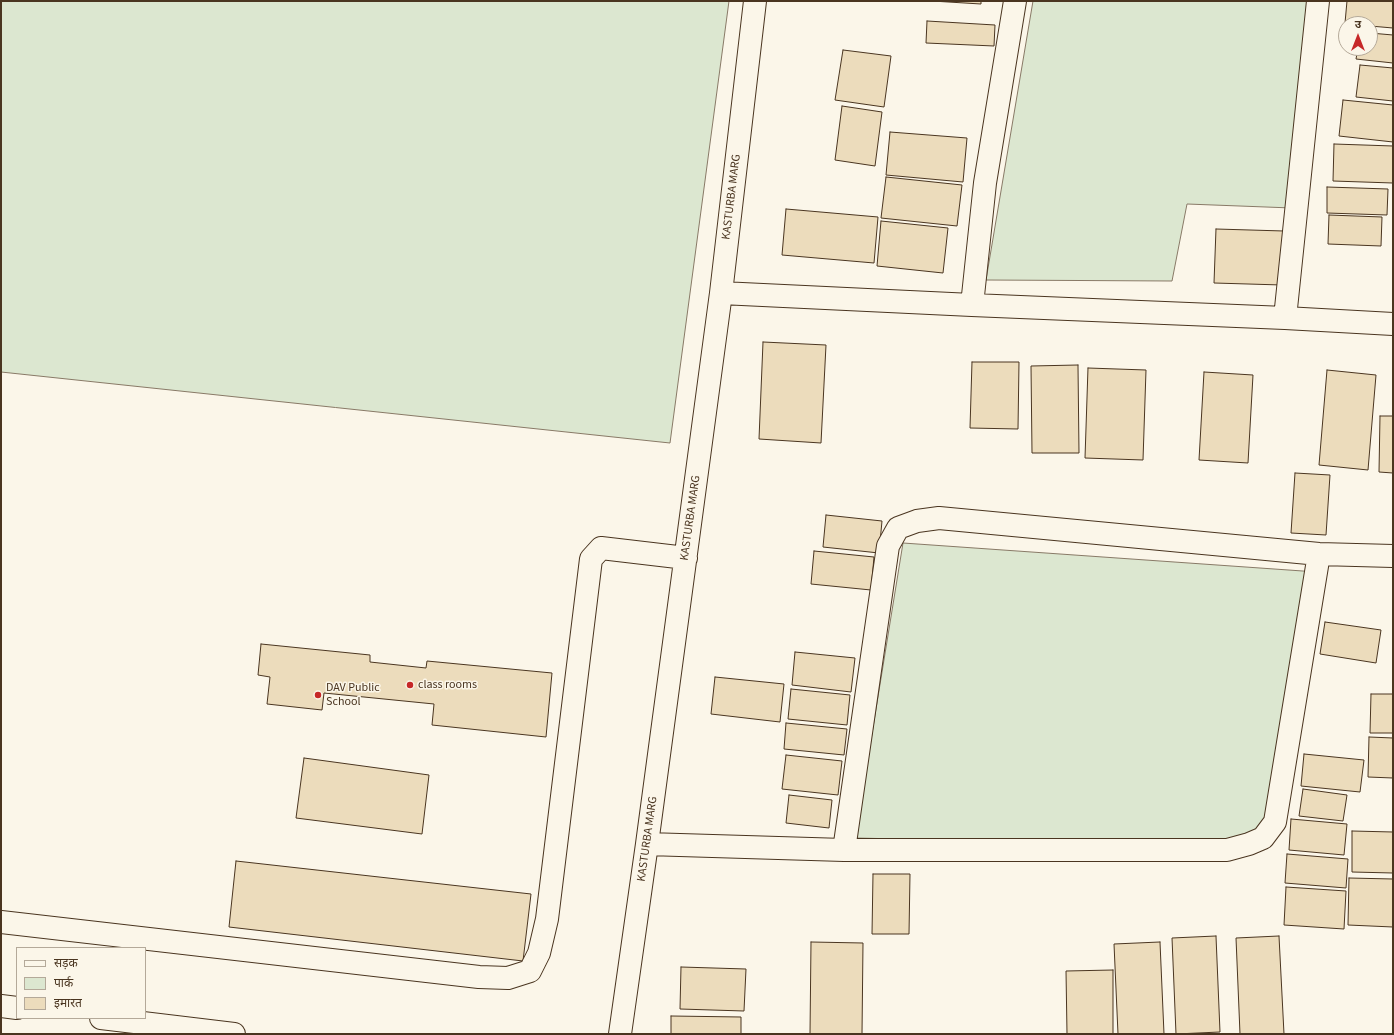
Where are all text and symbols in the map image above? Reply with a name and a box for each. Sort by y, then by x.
north arrow [1338,16,1378,56]
text: उ [1355,17,1361,32]
street label: KASTURBA MARG [720,153,744,241]
street label: KASTURBA MARG [678,474,704,562]
place label: class rooms [418,678,477,692]
marker: class rooms [405,680,415,690]
place label: DAV Public School [326,681,380,709]
marker: DAV Public School [313,690,323,700]
street label: KASTURBA MARG [635,795,661,883]
legend [16,947,146,1019]
text: सड़क [54,955,78,972]
text: पार्क [54,975,73,992]
text: इमारत [54,995,82,1012]

